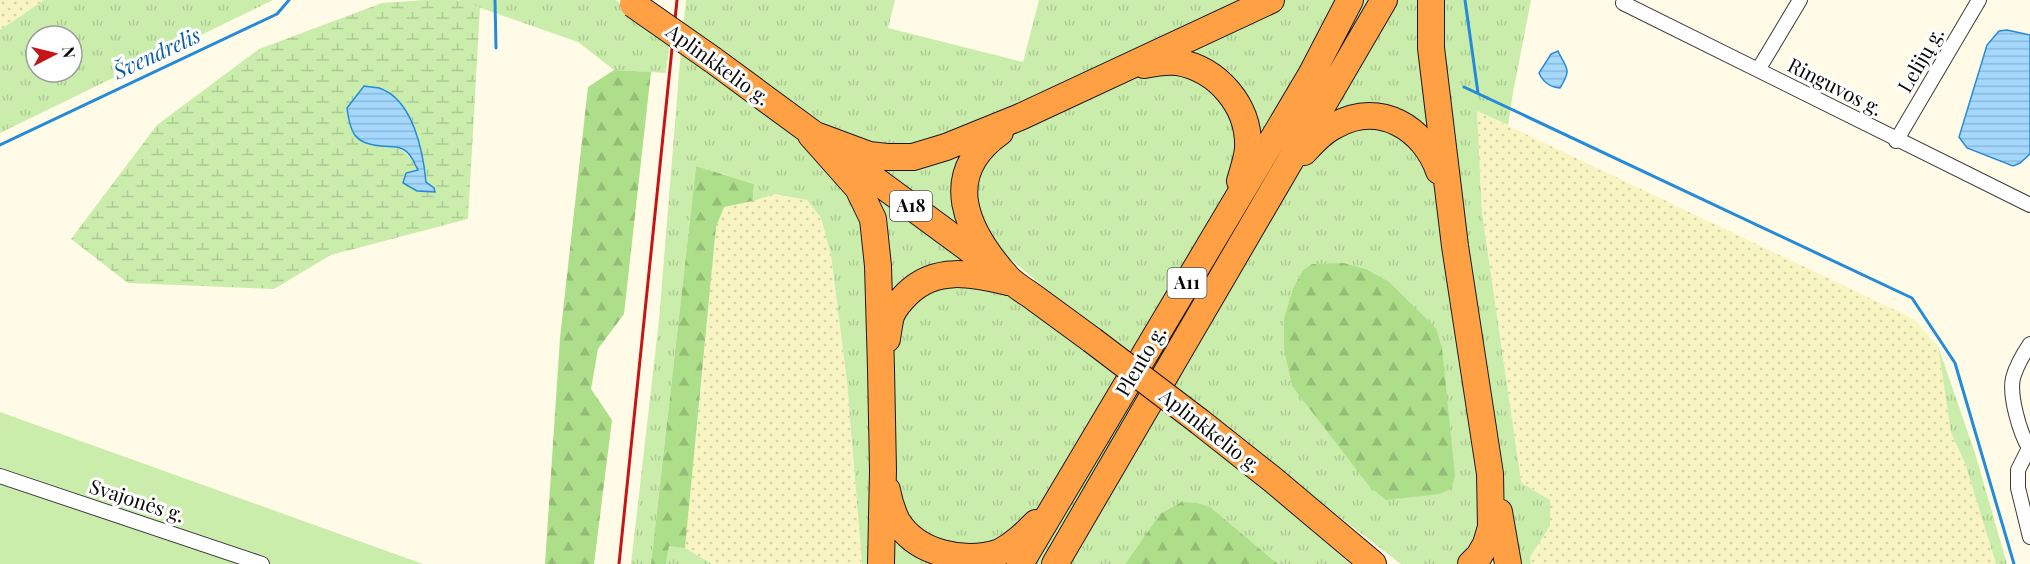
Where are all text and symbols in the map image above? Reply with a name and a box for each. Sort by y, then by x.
street label: Aplinkkelio g. [661,16,776,111]
water label: Švendrelis [107,20,204,85]
street label: Lelijų g. [1890,22,1949,97]
north arrow [24,24,84,84]
text: N [58,45,81,60]
street label: Ringuvos g. [1784,50,1888,121]
road number: A18 [890,191,932,221]
road number: A11 [1168,268,1206,298]
street label: Plento g. [1108,320,1171,400]
street label: Aplinkkelio g. [1154,381,1267,478]
street label: Svajonės g. [87,472,188,528]

